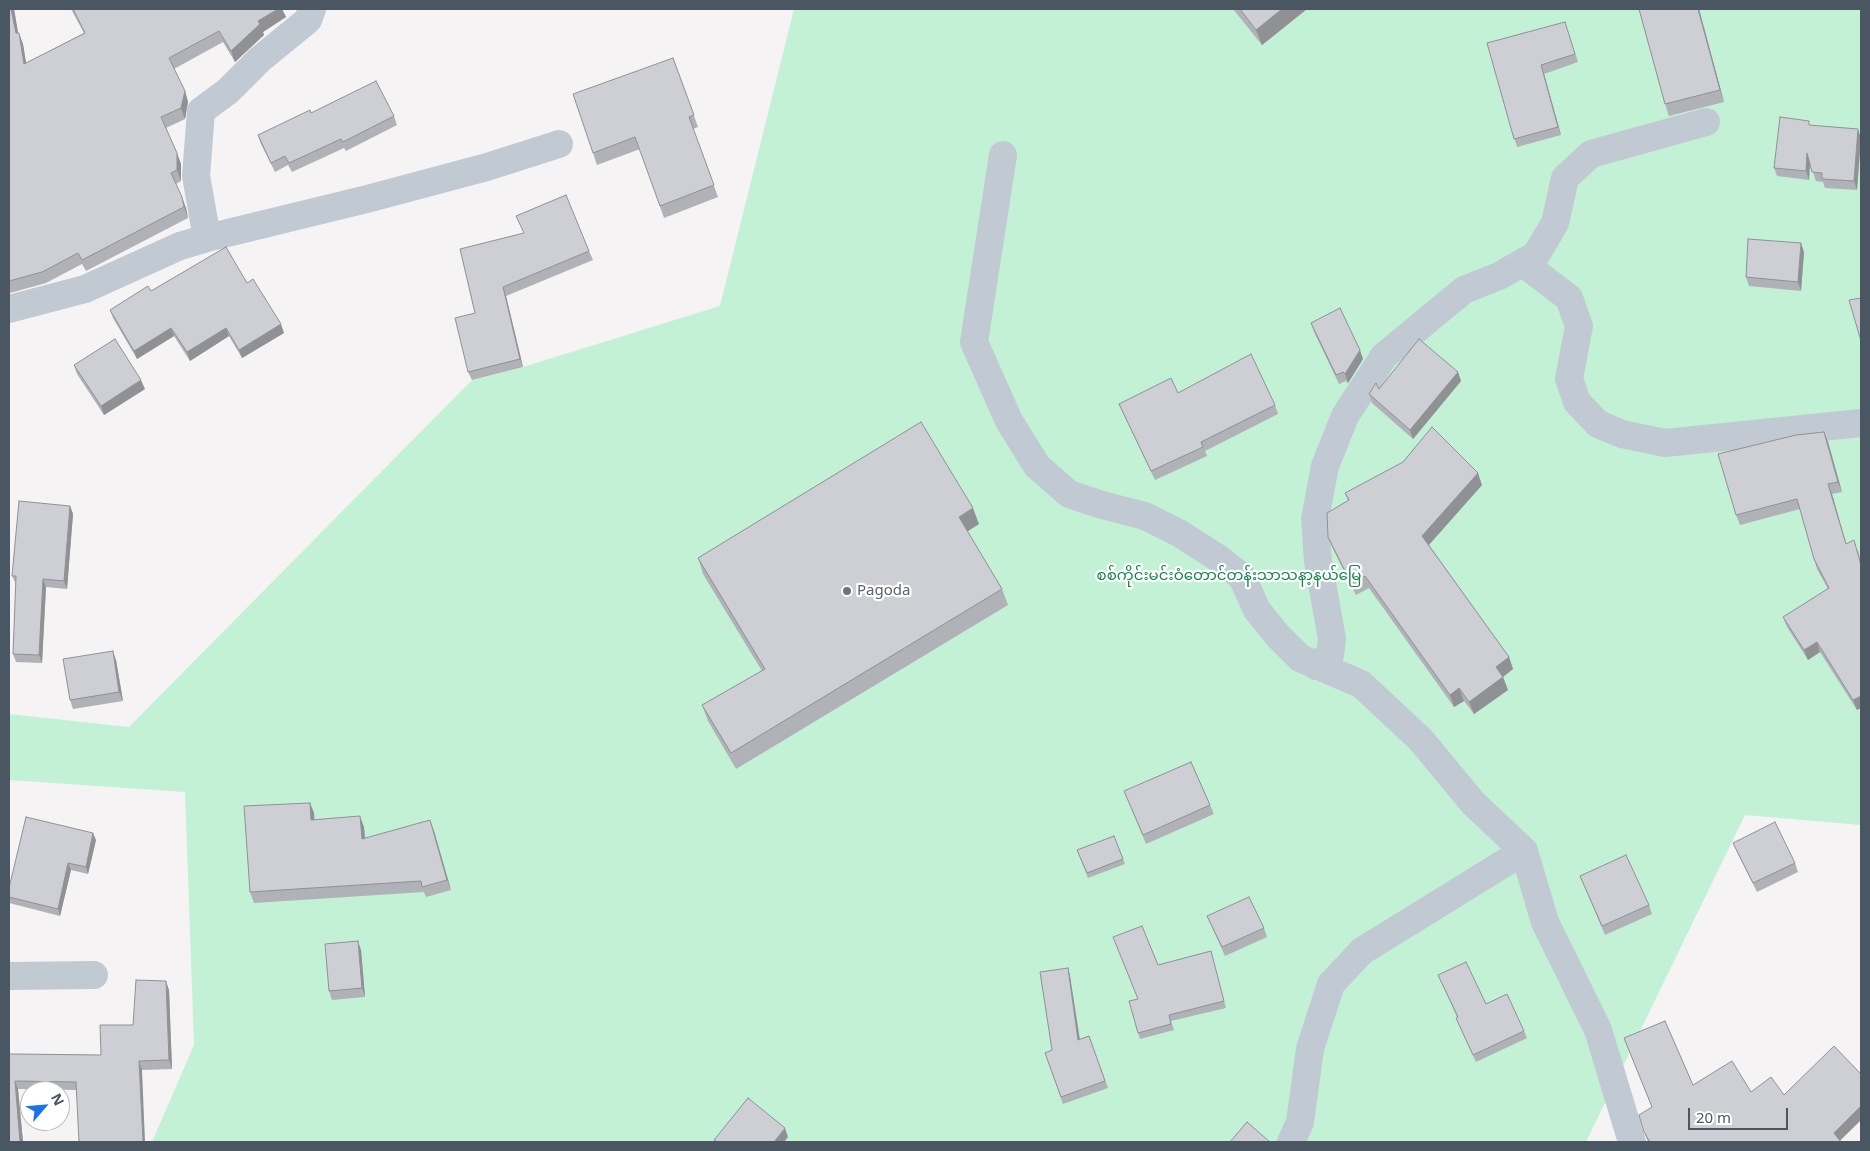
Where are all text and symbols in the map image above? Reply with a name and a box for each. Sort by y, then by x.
park label: စစ်ကိုင်းမင်းဝံတောင်တန်းသာသနာ့နယ်မြေ [1097,567,1361,585]
place label: Pagoda [857,582,910,600]
marker: Pagoda [841,585,853,597]
north arrow [20,1081,70,1131]
text: N [47,1090,69,1109]
scale bar [1690,1098,1790,1130]
text: 20 m [1696,1107,1731,1127]

